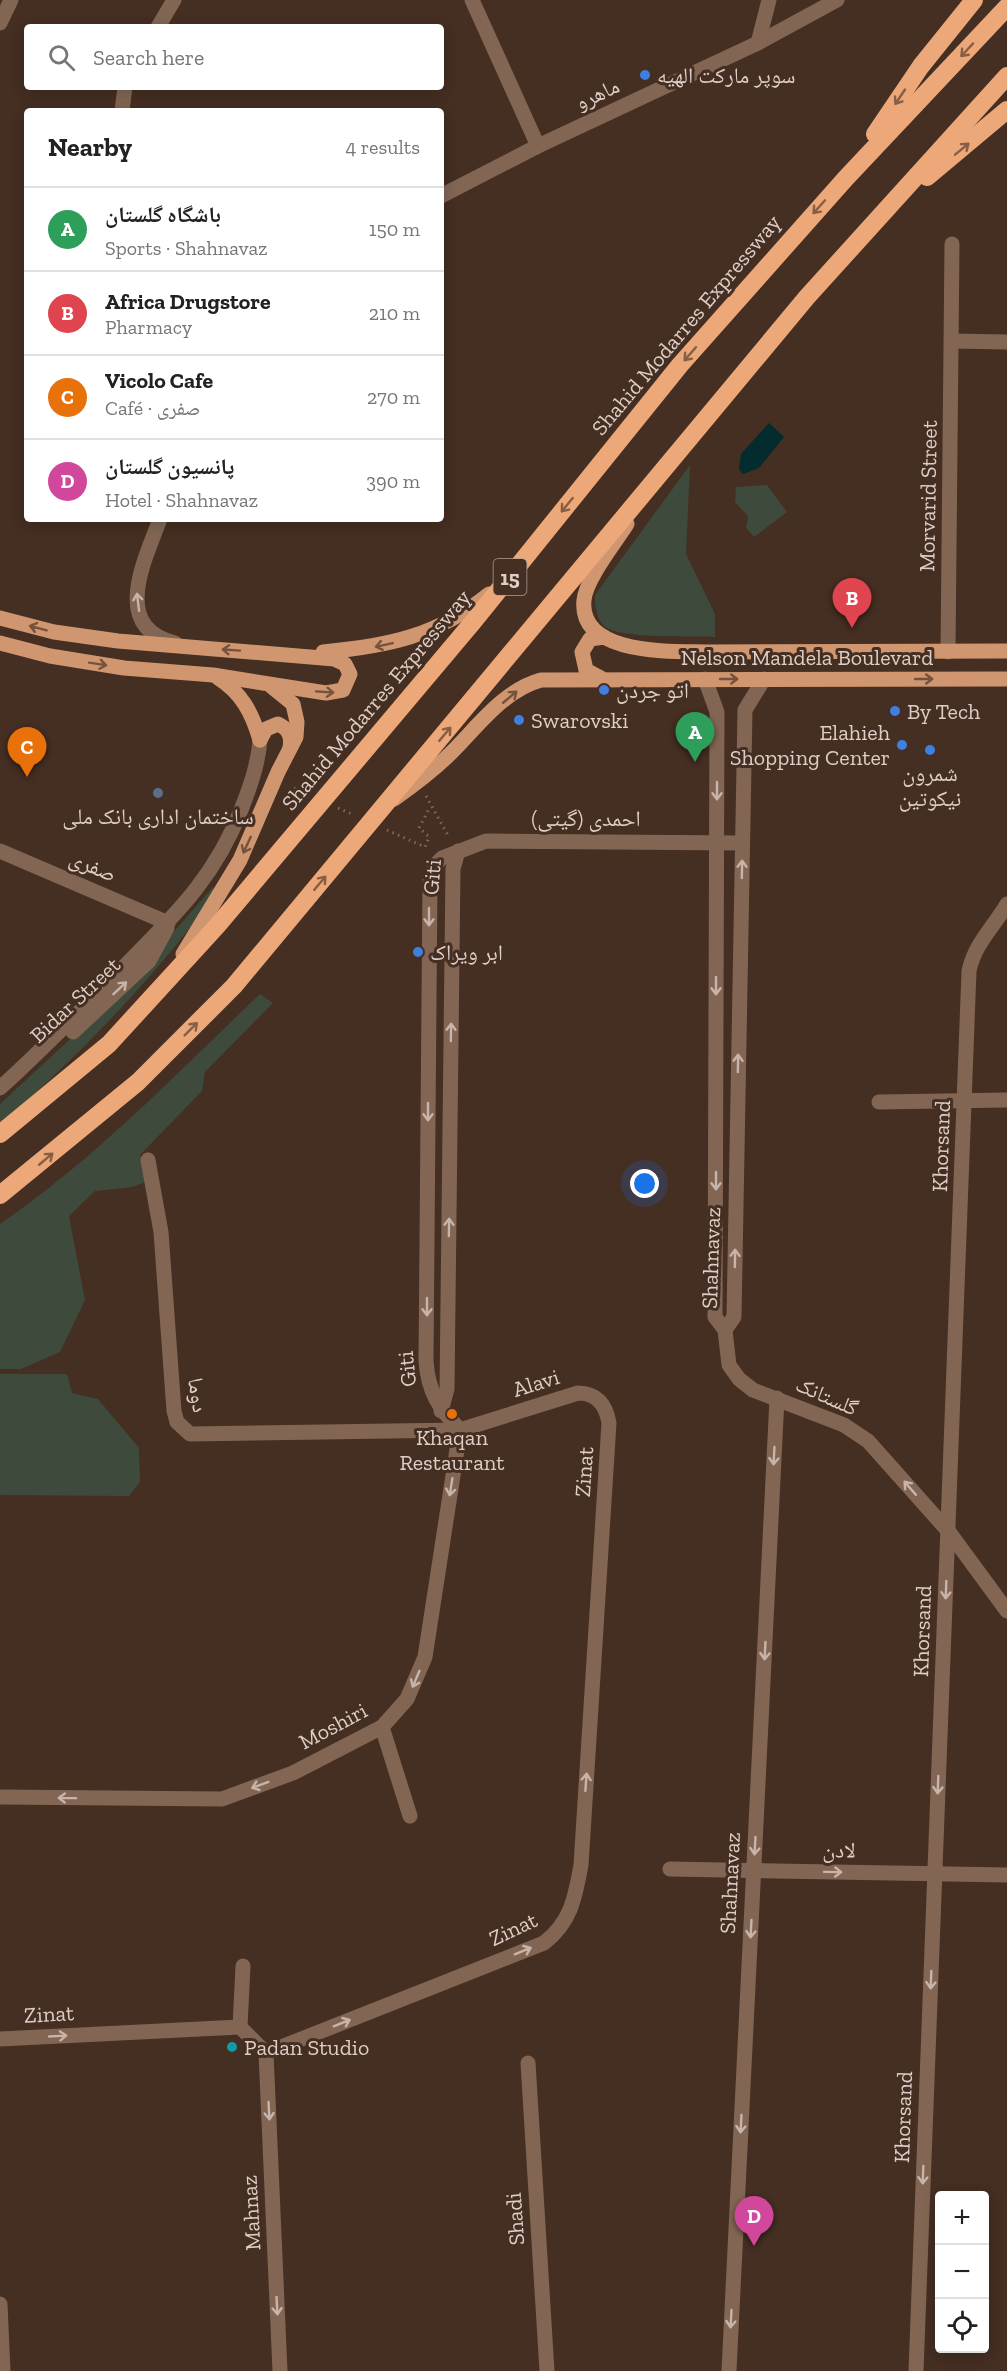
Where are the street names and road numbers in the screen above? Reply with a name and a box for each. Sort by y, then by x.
street label: ماهرو [570,72,624,116]
street label: Shahid Modarres Expressway [586,208,787,441]
street label: Morvarid Street [913,419,943,572]
road number: 15 [494,559,526,595]
street label: Shahid Modarres Expressway [276,583,477,816]
street label: Nelson Mandela Boulevard [681,644,933,671]
street label: احمدی (گیتی) [531,805,641,832]
street label: صفری [65,844,121,888]
street label: Giti [417,858,447,896]
street label: Bidar Street [24,951,127,1049]
street label: Khorsand [926,1100,956,1192]
street label: Shahnavaz [696,1207,726,1309]
street label: Giti [392,1350,422,1388]
street label: Alavi [509,1363,563,1403]
street label: گلستانک [791,1370,863,1422]
street label: دوما [182,1376,214,1414]
street label: Zinat [569,1445,599,1498]
street label: Khorsand [907,1585,937,1677]
street label: Moshiri [294,1697,372,1755]
street label: Shahnavaz [714,1831,746,1935]
street label: لادن [822,1836,856,1864]
street label: Zinat [485,1906,542,1952]
street label: Zinat [23,1999,76,2029]
street label: Khorsand [888,2071,918,2163]
street label: Mahnaz [236,2175,266,2251]
street label: Shadi [500,2192,530,2246]

